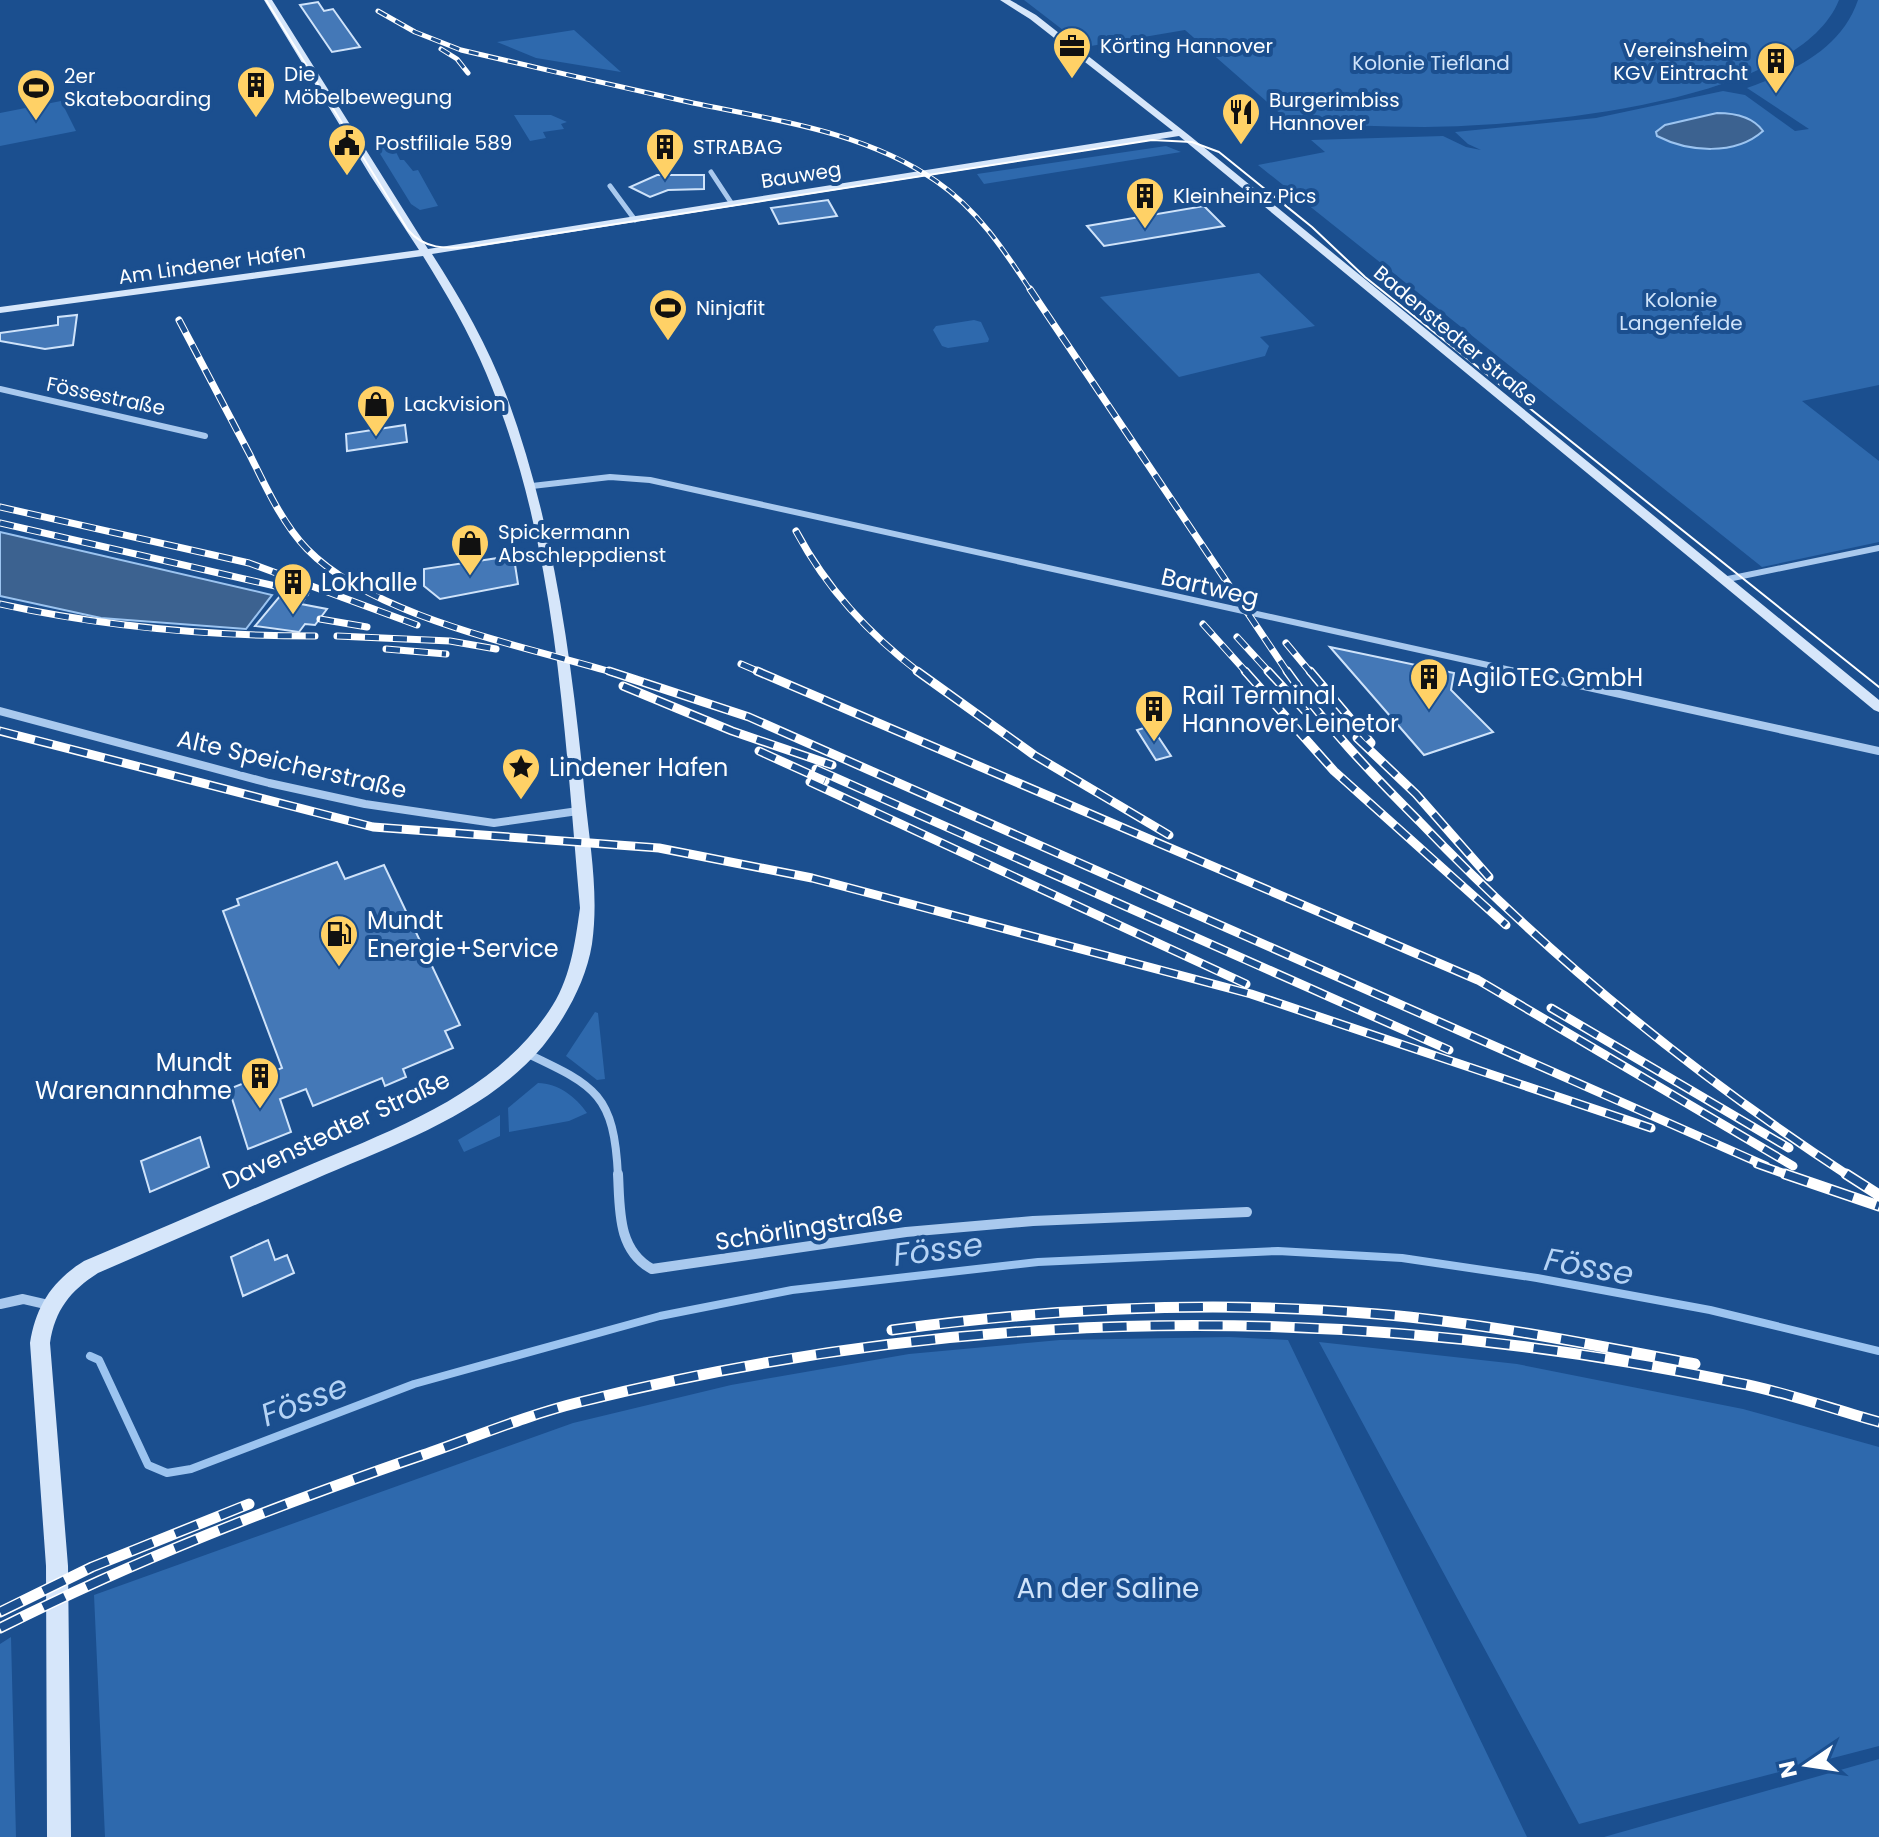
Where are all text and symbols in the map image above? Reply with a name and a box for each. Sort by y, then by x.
office icon: Körting Hannover [1051,25,1093,80]
place label: Körting Hannover [1100,32,1273,60]
place label: Vereinsheim KGV Eintracht [1613,36,1748,87]
building icon: Vereinsheim KGV Eintracht [1755,40,1797,95]
park label: Kolonie Tiefland [1352,49,1510,77]
place label: Die Möbelbewegung [284,60,452,111]
place label: 2er Skateboarding [64,62,211,113]
building icon: Die Möbelbewegung [235,64,277,119]
sports icon: 2er Skateboarding [15,67,57,122]
place label: Burgerimbiss Hannover [1269,86,1400,137]
restaurant icon: Burgerimbiss Hannover [1220,91,1262,146]
public building icon: Postfiliale 589 [326,122,368,177]
building icon: STRABAG [644,126,686,181]
place label: Postfiliale 589 [375,129,512,157]
place label: STRABAG [693,133,783,161]
street label: Bauweg [759,155,843,195]
building icon: Kleinheinz Pics [1124,175,1166,230]
place label: Kleinheinz Pics [1173,182,1316,210]
street label: Am Lindener Hafen [117,237,307,291]
street label: Badenstedter Straße [1368,259,1544,413]
park label: Kolonie Langenfelde [1619,286,1743,337]
sports icon: Ninjafit [647,287,689,342]
place label: Ninjafit [696,294,765,322]
street label: Fössestraße [44,370,168,422]
shop icon: Lackvision [355,383,397,438]
place label: Lackvision [404,390,506,418]
place label: Spickermann Abschleppdienst [498,518,666,569]
shop icon: Spickermann Abschleppdienst [449,522,491,577]
street label: Bartweg [1158,560,1262,614]
building icon: Lokhalle [272,561,314,616]
place label: Lokhalle [321,566,417,599]
building icon: AgiloTEC GmbH [1408,656,1450,711]
place label: AgiloTEC GmbH [1457,661,1643,694]
place label: Rail Terminal Hannover Leinetor [1182,679,1399,740]
building icon: Rail Terminal Hannover Leinetor [1133,688,1175,743]
street label: Alte Speicherstraße [174,722,410,806]
place icon: Lindener Hafen [500,746,542,801]
place label: Lindener Hafen [549,751,728,784]
place label: Mundt Energie+Service [367,904,559,965]
fuel station icon: Mundt Energie+Service [318,913,360,968]
place label: Mundt Warenannahme [35,1046,232,1107]
building icon: Mundt Warenannahme [239,1055,281,1110]
street label: Davenstedter Straße [217,1063,455,1197]
street label: Schörlingstraße [713,1196,905,1258]
water label: Fösse [891,1221,985,1277]
water label: Fösse [1541,1236,1637,1296]
water label: Fösse [254,1363,354,1437]
park label: An der Saline [1017,1569,1199,1608]
north arrow [1767,1725,1847,1805]
text: N [1771,1758,1805,1781]

